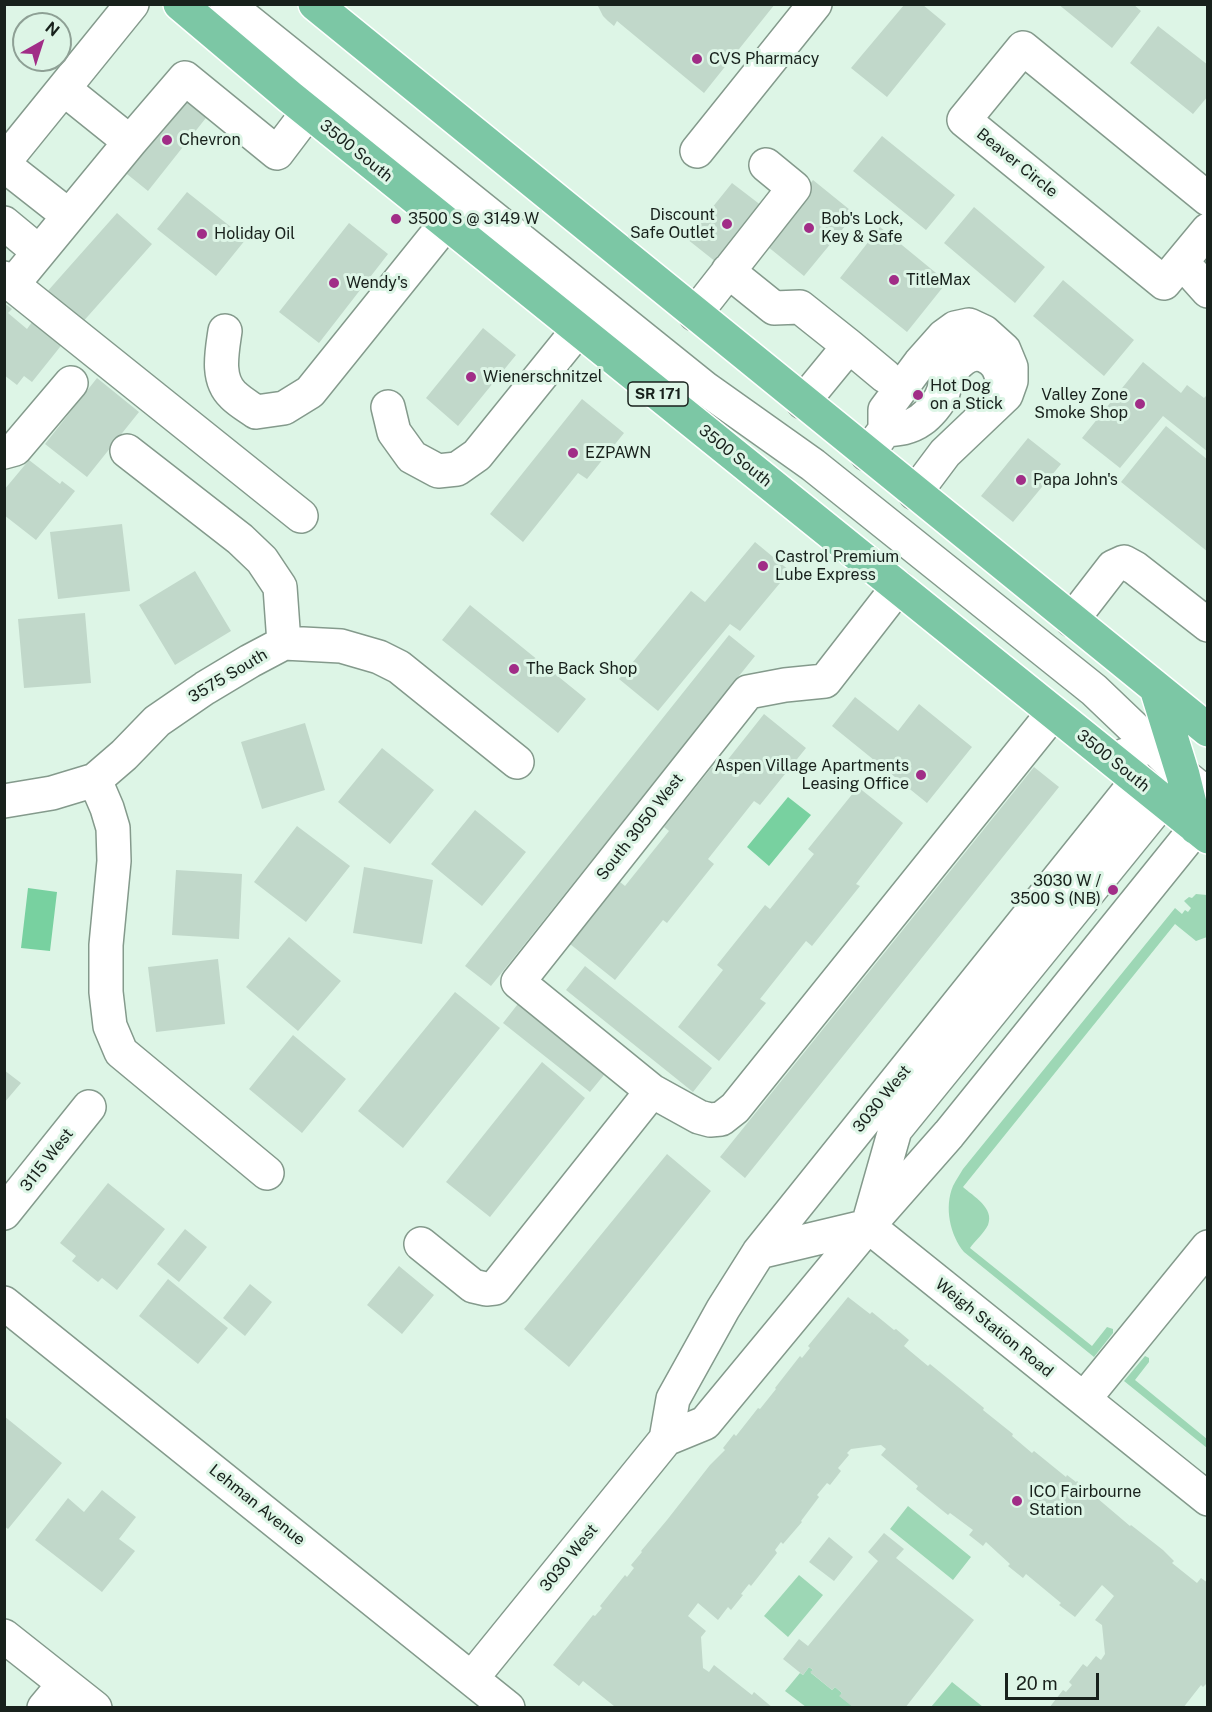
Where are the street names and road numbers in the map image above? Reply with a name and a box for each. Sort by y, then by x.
street label: 3500 South [316,116,396,186]
street label: Beaver Circle [973,124,1061,202]
road number: SR 171 [628,382,688,406]
street label: 3500 South [695,421,775,491]
street label: 3575 South [185,645,271,707]
street label: 3500 South [1073,726,1153,796]
street label: South 3050 West [592,770,688,884]
street label: 3030 West [849,1061,915,1137]
street label: 3115 West [16,1125,78,1195]
street label: Weigh Station Road [931,1275,1057,1381]
street label: Lehman Avenue [205,1460,309,1550]
street label: 3030 West [536,1520,602,1596]

